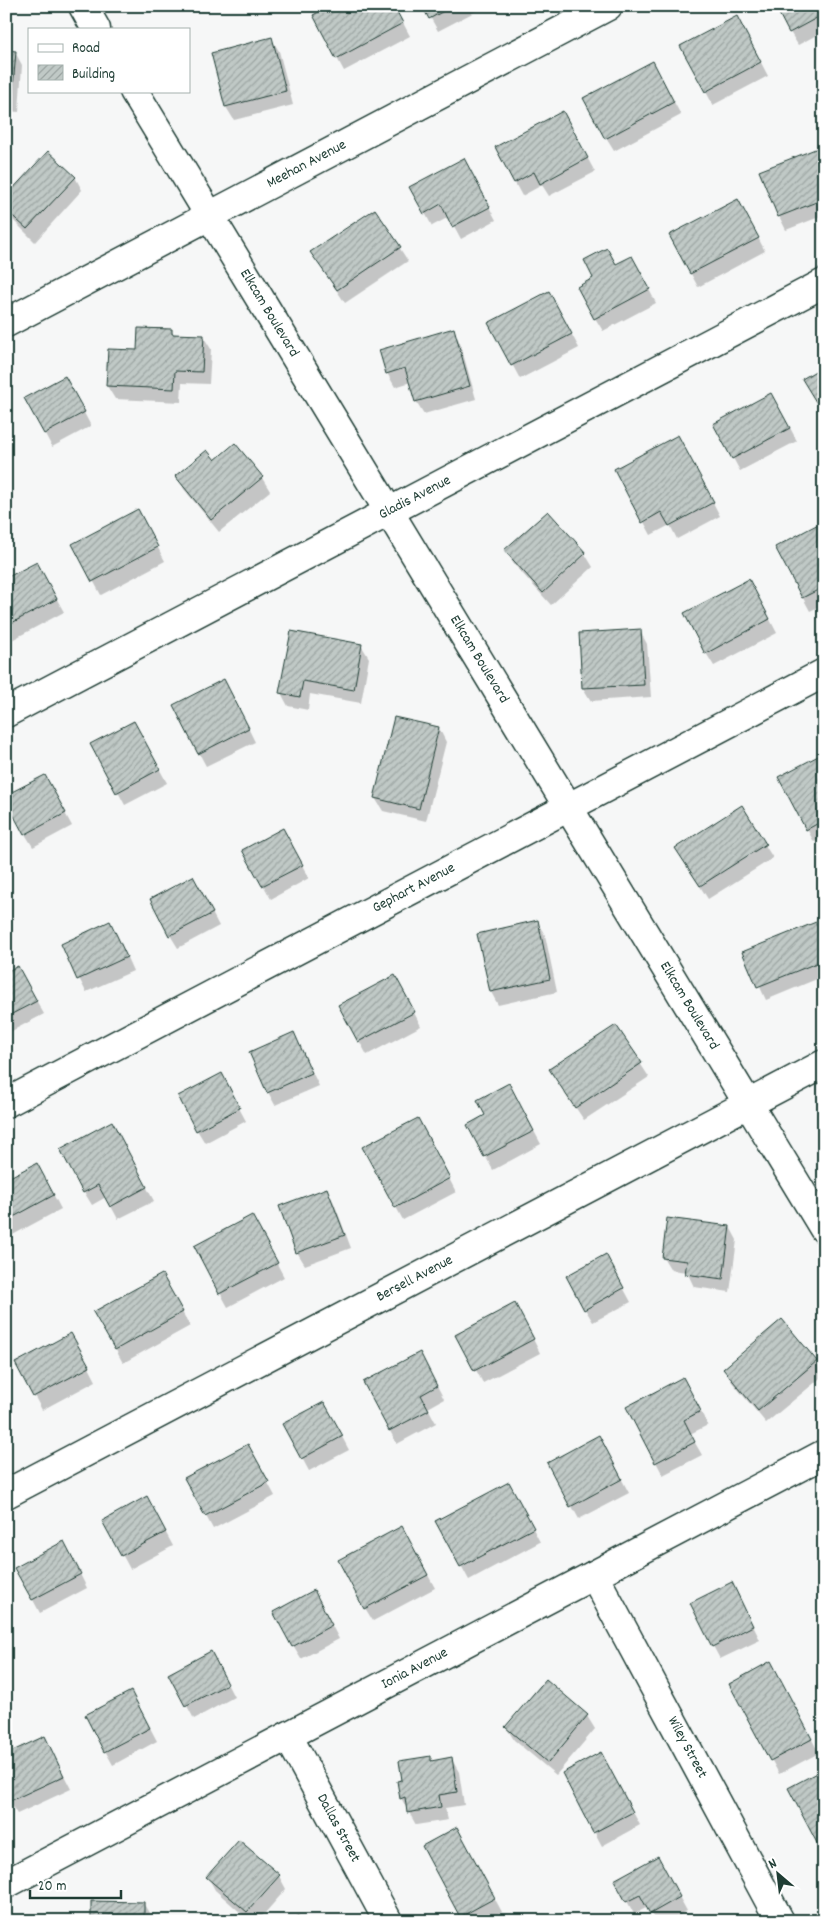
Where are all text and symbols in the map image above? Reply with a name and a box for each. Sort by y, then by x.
legend [28,28,190,92]
text: Road [72,38,100,60]
text: Building [72,64,115,86]
street label: Meehan Avenue [263,134,351,195]
street label: Elkcam Boulevard [234,265,304,362]
street label: Gladis Avenue [375,470,455,526]
street label: Elkcam Boulevard [444,611,514,708]
street label: Gephart Avenue [369,857,460,919]
street label: Elkcam Boulevard [653,958,724,1054]
street label: Bersell Avenue [373,1250,458,1308]
street label: Ionia Avenue [378,1642,453,1696]
street label: Wiley Street [661,1713,713,1783]
street label: Dallas Street [310,1790,366,1867]
north arrow [752,1850,802,1900]
text: N [765,1854,781,1875]
scale bar [30,1867,121,1899]
text: 20 m [38,1876,66,1898]

